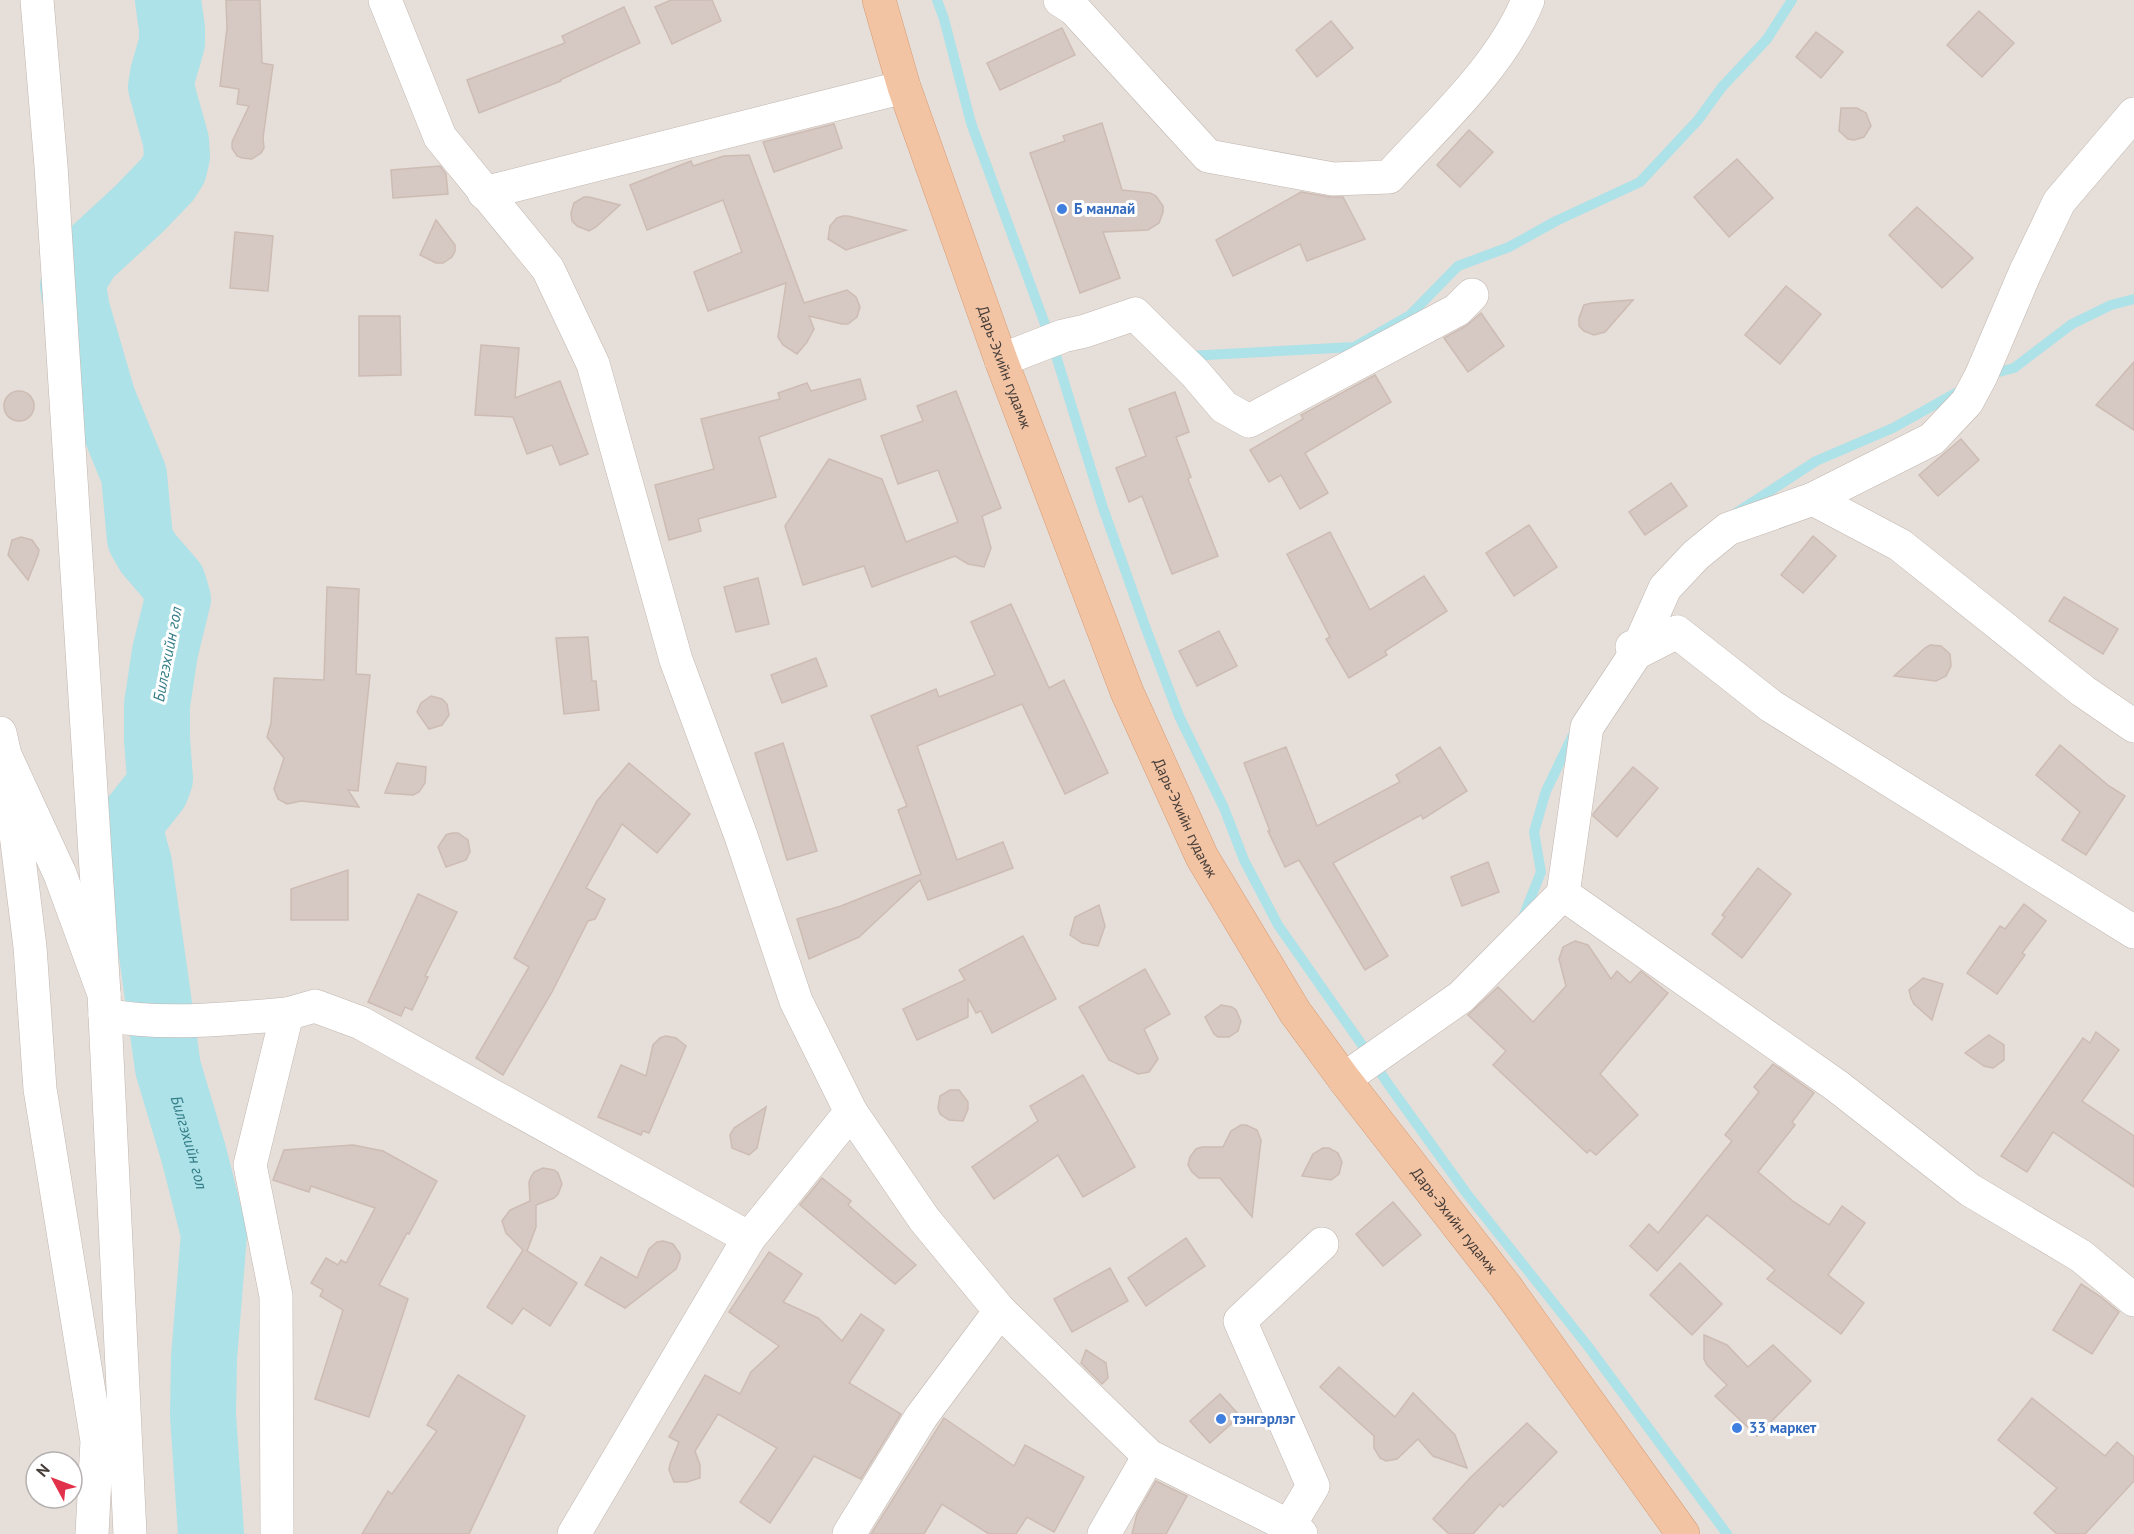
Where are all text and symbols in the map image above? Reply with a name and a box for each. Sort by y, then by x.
place label: Б манлай [1074,199,1135,218]
marker: Б манлай [1055,202,1069,216]
street label: Дарь-Эхийн гудамж [973,303,1036,431]
water label: Билгэхийн гол [148,605,186,703]
street label: Дарь-Эхийн гудамж [1149,755,1222,881]
water label: Билгэхийн гол [167,1093,212,1191]
street label: Дарь-Эхийн гудамж [1407,1163,1502,1278]
place label: тэнгэрлэг [1233,1409,1295,1428]
marker: тэнгэрлэг [1214,1412,1228,1426]
place label: 33 маркет [1749,1418,1817,1437]
marker: 33 маркет [1730,1421,1744,1435]
north arrow [24,1450,84,1510]
text: N [32,1460,54,1481]

